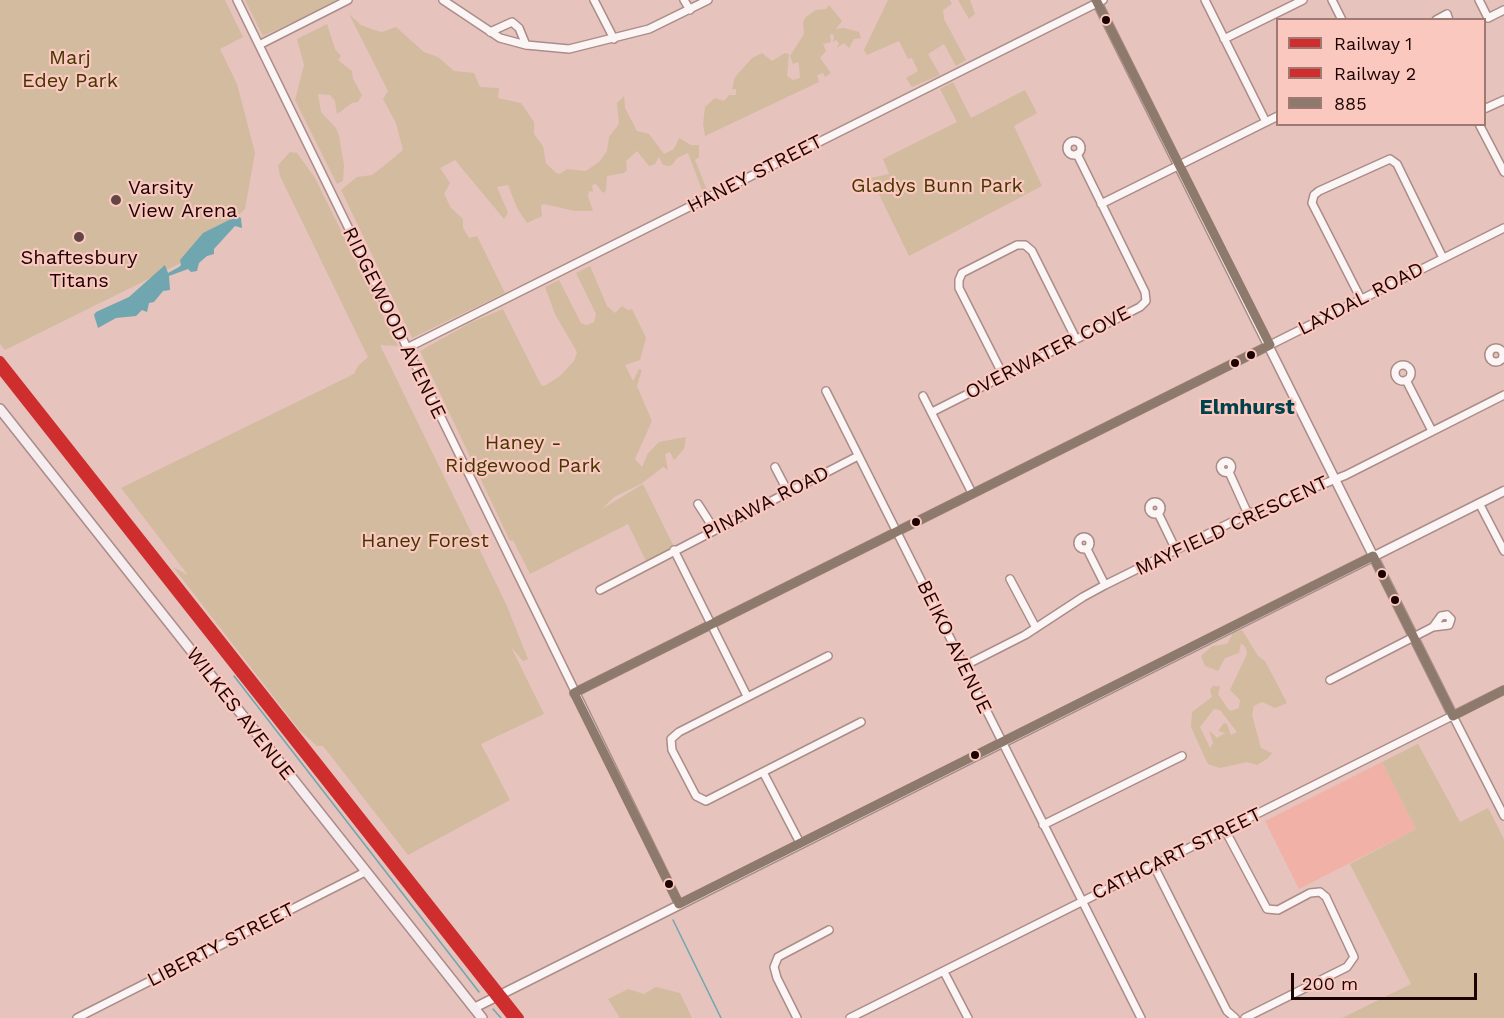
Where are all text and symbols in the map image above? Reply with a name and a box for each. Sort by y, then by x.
unlabelled marker [1100,14,1112,26]
legend [1276,18,1486,126]
text: Railway 1 [1334,33,1412,54]
park label: Marj Edey Park [22,46,118,93]
text: Railway 2 [1334,63,1416,84]
text: 885 [1334,93,1367,114]
street label: HANEY STREET [683,130,827,218]
park label: Gladys Bunn Park [851,174,1023,198]
place label: Varsity View Arena [128,176,237,223]
marker: Varsity View Arena [109,193,123,207]
street label: RIDGEWOOD AVENUE [337,223,451,423]
marker: Shaftesbury Titans [72,230,86,244]
place label: Shaftesbury Titans [20,246,138,293]
street label: LAXDAL ROAD [1294,257,1428,341]
street label: OVERWATER COVE [961,301,1135,405]
unlabelled marker [1245,349,1257,361]
unlabelled marker [1229,357,1241,369]
district label: Elmhurst [1199,395,1295,421]
park label: Haney - Ridgewood Park [445,431,601,478]
street label: PINAWA ROAD [699,461,833,545]
street label: MAYFIELD CRESCENT [1132,471,1332,581]
unlabelled marker [910,516,922,528]
park label: Haney Forest [361,529,489,553]
unlabelled marker [1376,568,1388,580]
street label: BEIKO AVENUE [911,576,997,718]
unlabelled marker [1389,594,1401,606]
street label: WILKES AVENUE [181,643,299,785]
unlabelled marker [969,749,981,761]
street label: CATHCART STREET [1088,802,1266,906]
unlabelled marker [663,878,675,890]
street label: LIBERTY STREET [143,898,299,992]
scale bar [1294,961,1480,999]
text: 200 m [1302,973,1358,994]

